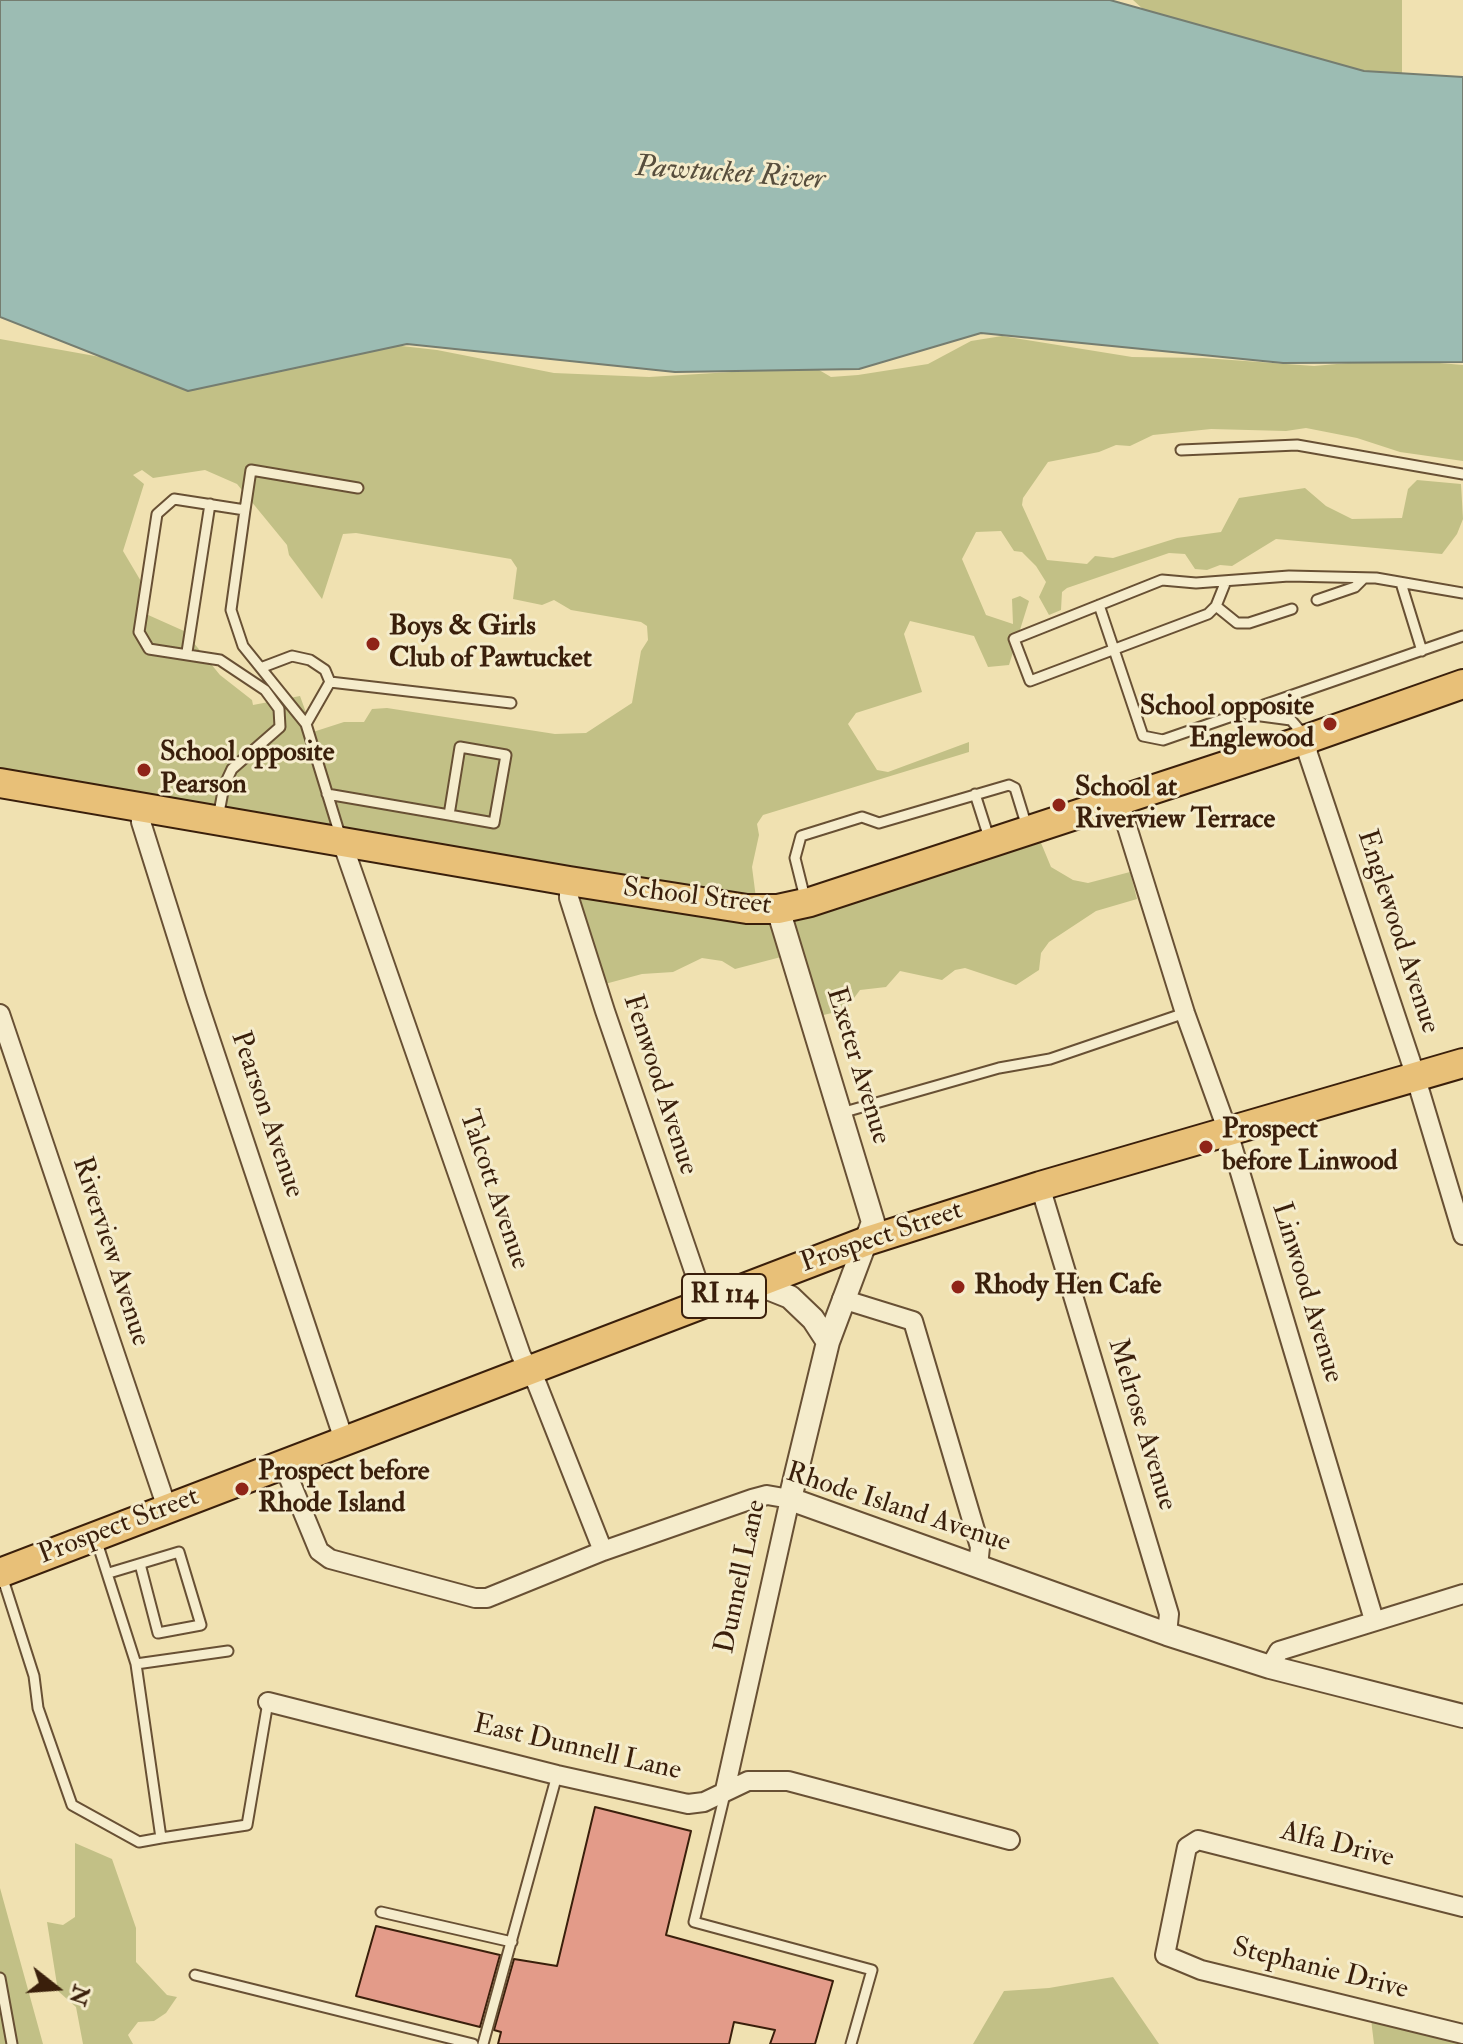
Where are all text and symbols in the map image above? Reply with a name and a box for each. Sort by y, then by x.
water label: Pawtucket River [634,150,826,200]
place label: Boys & Girls Club of Pawtucket [389,611,592,677]
marker: Boys & Girls Club of Pawtucket [364,635,382,653]
place label: School opposite Englewood [1140,691,1314,757]
marker: School opposite Englewood [1321,715,1339,733]
place label: School opposite Pearson [160,737,334,803]
marker: School opposite Pearson [135,761,153,779]
place label: School at Riverview Terrace [1075,772,1275,838]
marker: School at Riverview Terrace [1050,796,1068,814]
street label: Englewood Avenue [1348,826,1446,1038]
street label: School Street [621,872,773,924]
street label: Exeter Avenue [817,983,897,1149]
street label: Fenwood Avenue [614,991,704,1179]
street label: Pearson Avenue [222,1027,310,1203]
street label: Talcott Avenue [450,1106,536,1274]
place label: Prospect before Linwood [1222,1114,1397,1180]
marker: Prospect before Linwood [1197,1138,1215,1156]
street label: Riverview Avenue [64,1153,156,1351]
street label: Prospect Street [797,1195,967,1281]
street label: Linwood Avenue [1263,1199,1349,1387]
place label: Rhody Hen Cafe [974,1270,1161,1304]
road number: RI 114 [682,1274,766,1318]
marker: Rhody Hen Cafe [949,1278,967,1296]
street label: Melrose Avenue [1099,1335,1183,1515]
place label: Prospect before Rhode Island [258,1456,430,1522]
street label: Rhode Island Avenue [781,1457,1015,1561]
marker: Prospect before Rhode Island [233,1480,251,1498]
street label: Prospect Street [34,1481,204,1573]
street label: Dunnell Lane [709,1497,775,1657]
street label: East Dunnell Lane [470,1709,684,1789]
street label: Alfa Drive [1277,1816,1397,1876]
street label: Stephanie Drive [1229,1932,1411,2008]
north arrow [16,1948,96,2028]
text: N [63,1981,95,2009]

